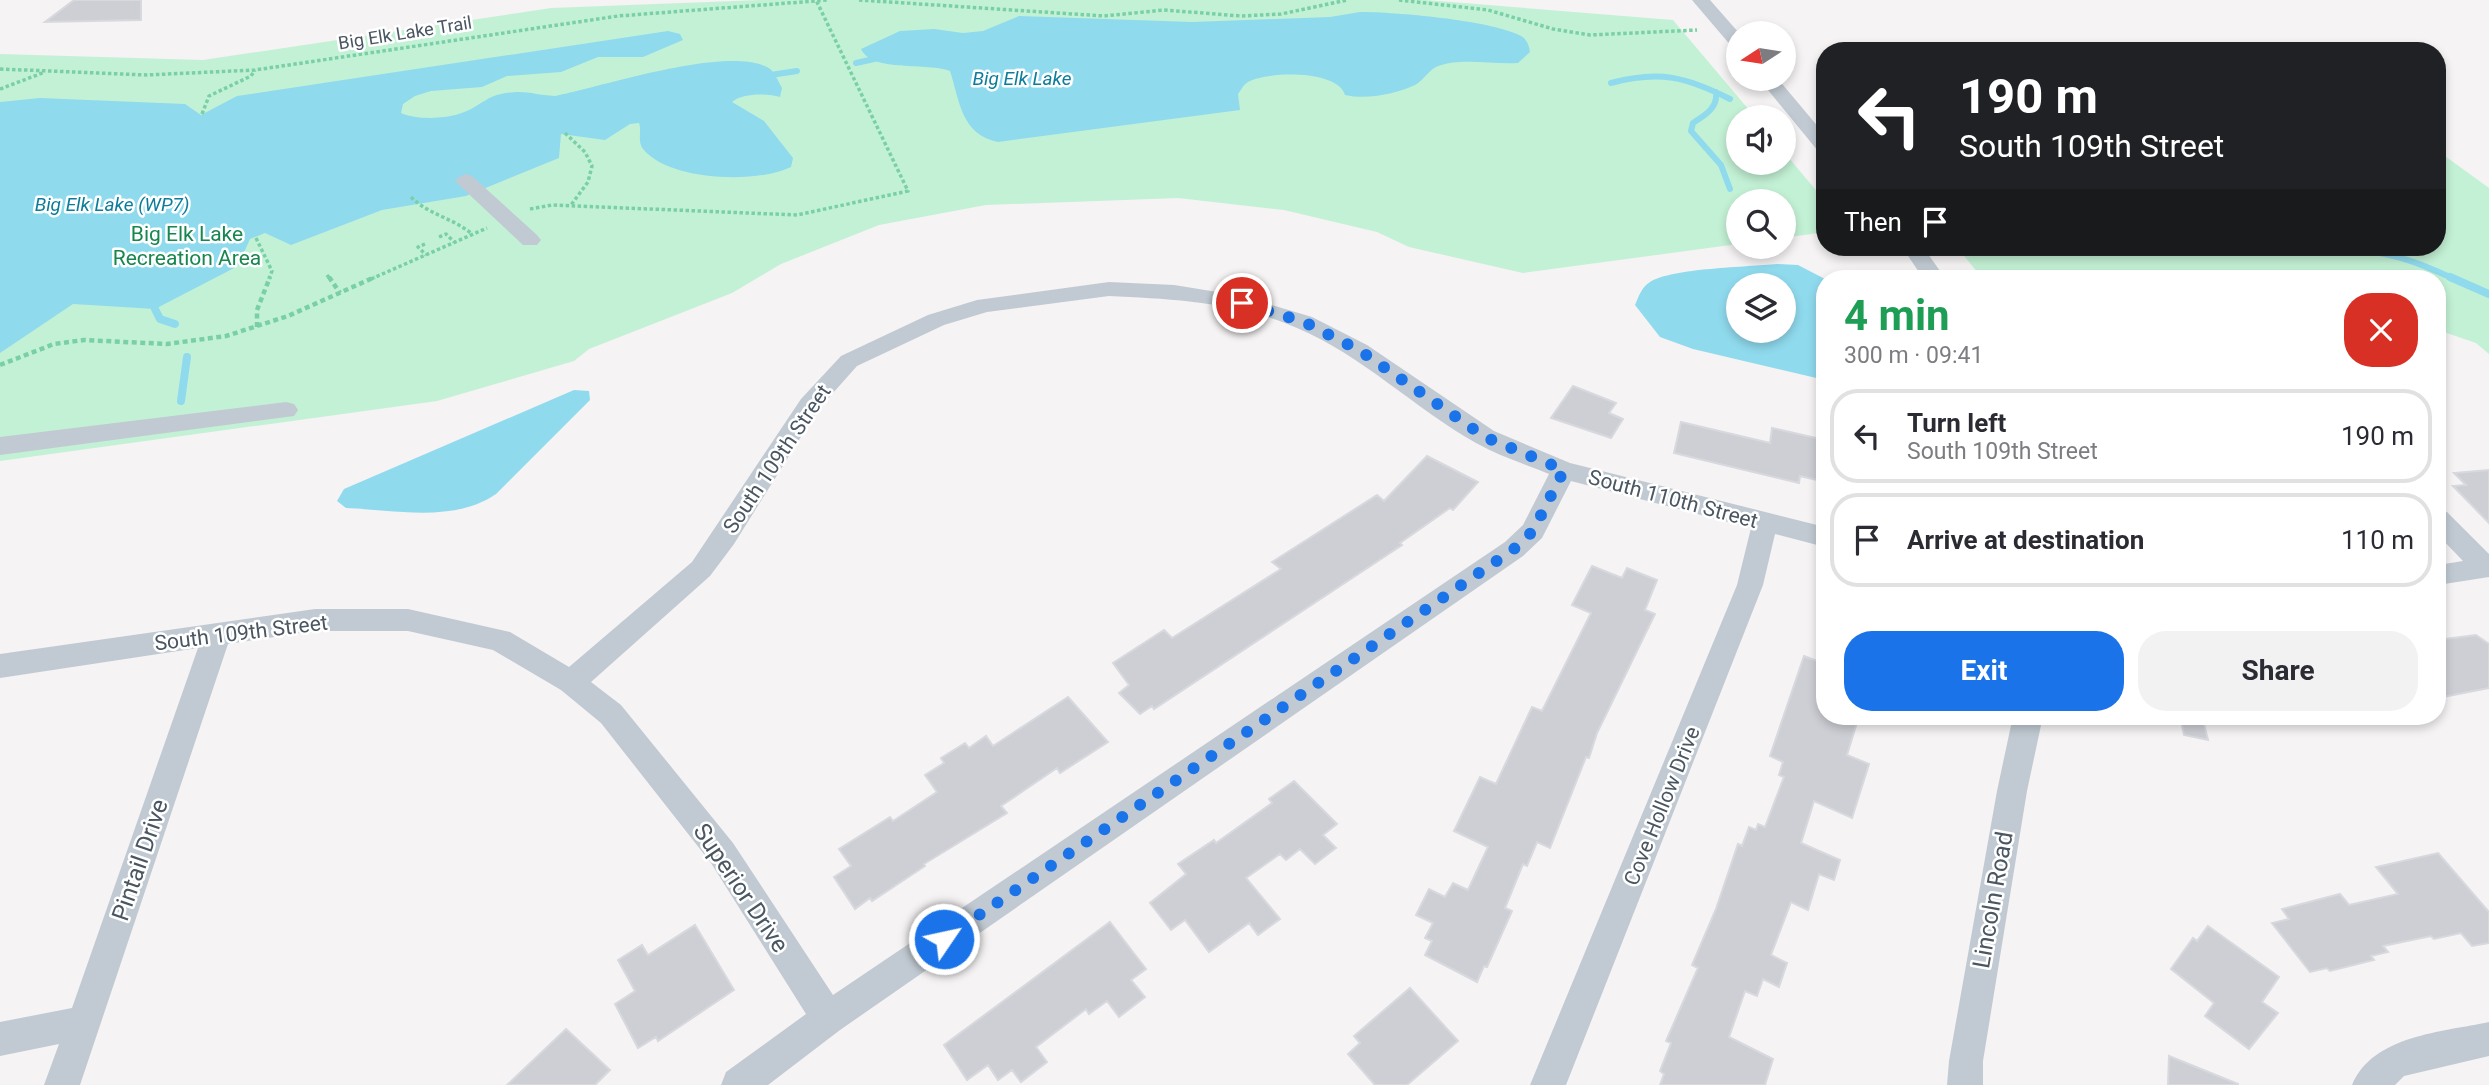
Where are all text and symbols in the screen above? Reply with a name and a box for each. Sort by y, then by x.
street label: Big Elk Lake Trail [337,12,473,53]
north arrow [1726,21,1796,91]
map controls [1726,21,1796,343]
water label: Big Elk Lake [973,67,1072,90]
text: 190 m [1959,68,2098,125]
icon: left [1844,70,1935,161]
button: sound [1726,105,1796,175]
text: South 109th Street [1959,127,2224,165]
button: search [1726,189,1796,259]
water label: Big Elk Lake (WP7) [35,193,189,216]
icon: arrive [1916,203,1954,241]
text: Then [1844,207,1902,237]
park label: Big Elk Lake Recreation Area [113,222,261,270]
pin [1212,273,1272,333]
button: layers [1726,273,1796,343]
icon: arrive [1223,284,1261,322]
text: 4 min [1844,291,1950,340]
button: close [2344,293,2418,367]
text: 300 m · 09:41 [1844,342,1983,369]
street label: South 109th Street [718,380,836,538]
text: Turn left [1907,408,2006,438]
icon: left [1848,417,1886,455]
text: 190 m [2341,421,2414,451]
text: South 109th Street [1907,438,2098,465]
street label: South 110th Street [1586,465,1760,533]
icon: arrive [1848,521,1886,559]
text: Arrive at destination [1907,525,2144,555]
text: 110 m [2341,525,2414,555]
street label: South 109th Street [153,610,329,656]
button: Exit [1844,631,2124,711]
button: Share [2138,631,2418,711]
street label: Cove Hollow Drive [1619,723,1705,889]
street label: Pintail Drive [106,796,174,924]
street label: Superior Drive [688,818,794,958]
street label: Lincoln Road [1967,829,2019,971]
position arrow [907,902,981,976]

